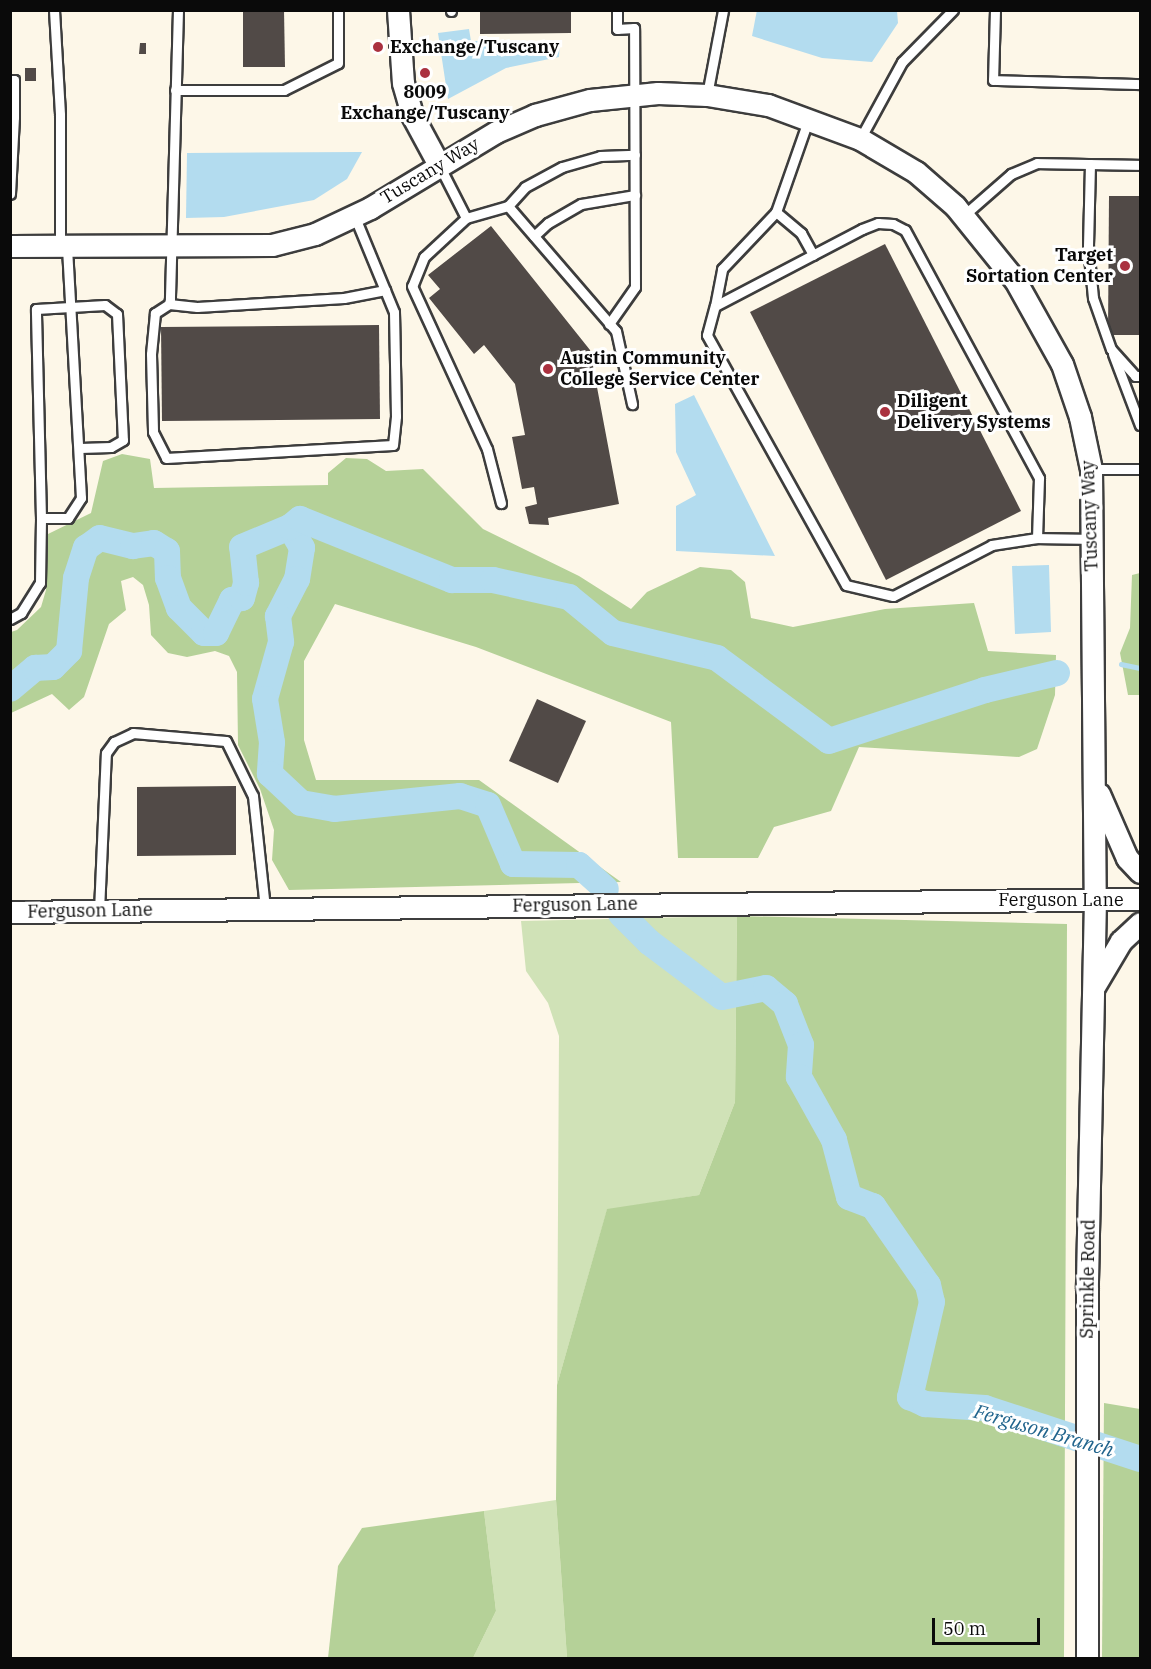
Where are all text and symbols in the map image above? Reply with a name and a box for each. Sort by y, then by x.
place label: Exchange/Tuscany [390,36,559,58]
marker: Exchange/Tuscany [371,40,385,54]
marker: 8009 Exchange/Tuscany [418,66,432,80]
place label: 8009 Exchange/Tuscany [340,82,510,124]
street label: Tuscany Way [377,133,483,209]
place label: Target Sortation Center [966,245,1113,288]
marker: Target Sortation Center [1118,259,1132,273]
place label: Austin Community College Service Center [560,348,759,391]
marker: Austin Community College Service Center [541,362,555,376]
place label: Diligent Delivery Systems [897,391,1051,434]
marker: Diligent Delivery Systems [878,405,892,419]
street label: Tuscany Way [1077,460,1103,572]
street label: Ferguson Lane [998,889,1124,911]
street label: Ferguson Lane [512,893,638,917]
street label: Ferguson Lane [27,899,153,923]
street label: Sprinkle Road [1076,1219,1100,1339]
water label: Ferguson Branch [971,1399,1117,1461]
scale bar [935,1606,1043,1644]
text: 50 m [943,1617,986,1640]

